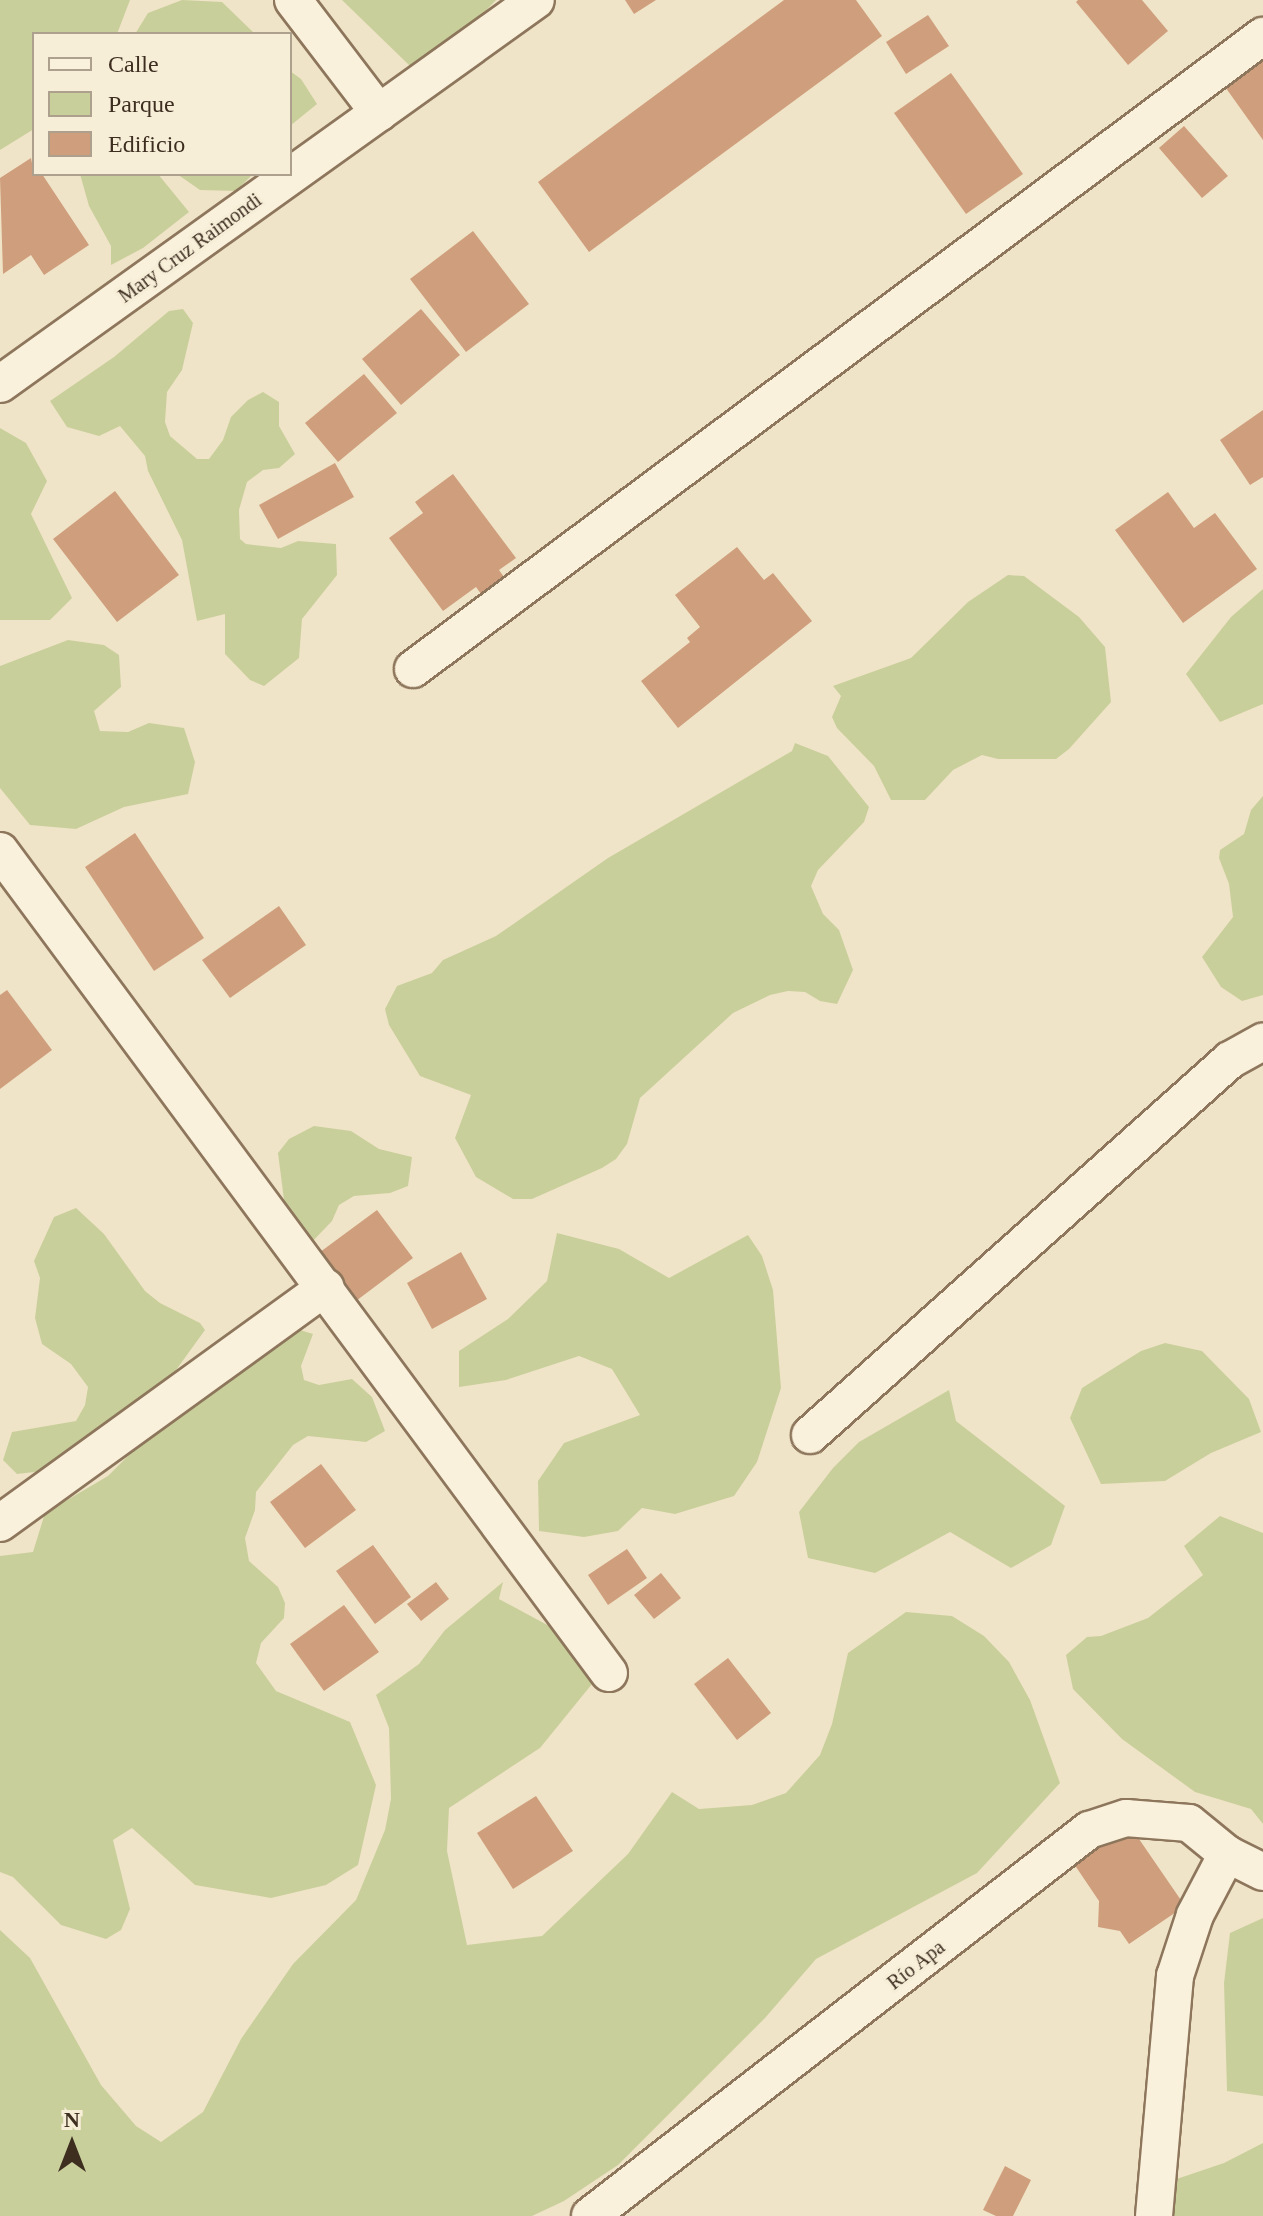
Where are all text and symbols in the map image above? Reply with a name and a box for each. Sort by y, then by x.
legend [32,32,292,176]
text: Calle [108,51,159,77]
text: Parque [108,91,175,117]
text: Edificio [108,131,185,157]
street label: Mary Cruz Raimondi [114,188,266,308]
street label: Río Apa [882,1935,950,1995]
north arrow [32,2104,112,2184]
text: N [64,2107,80,2132]

